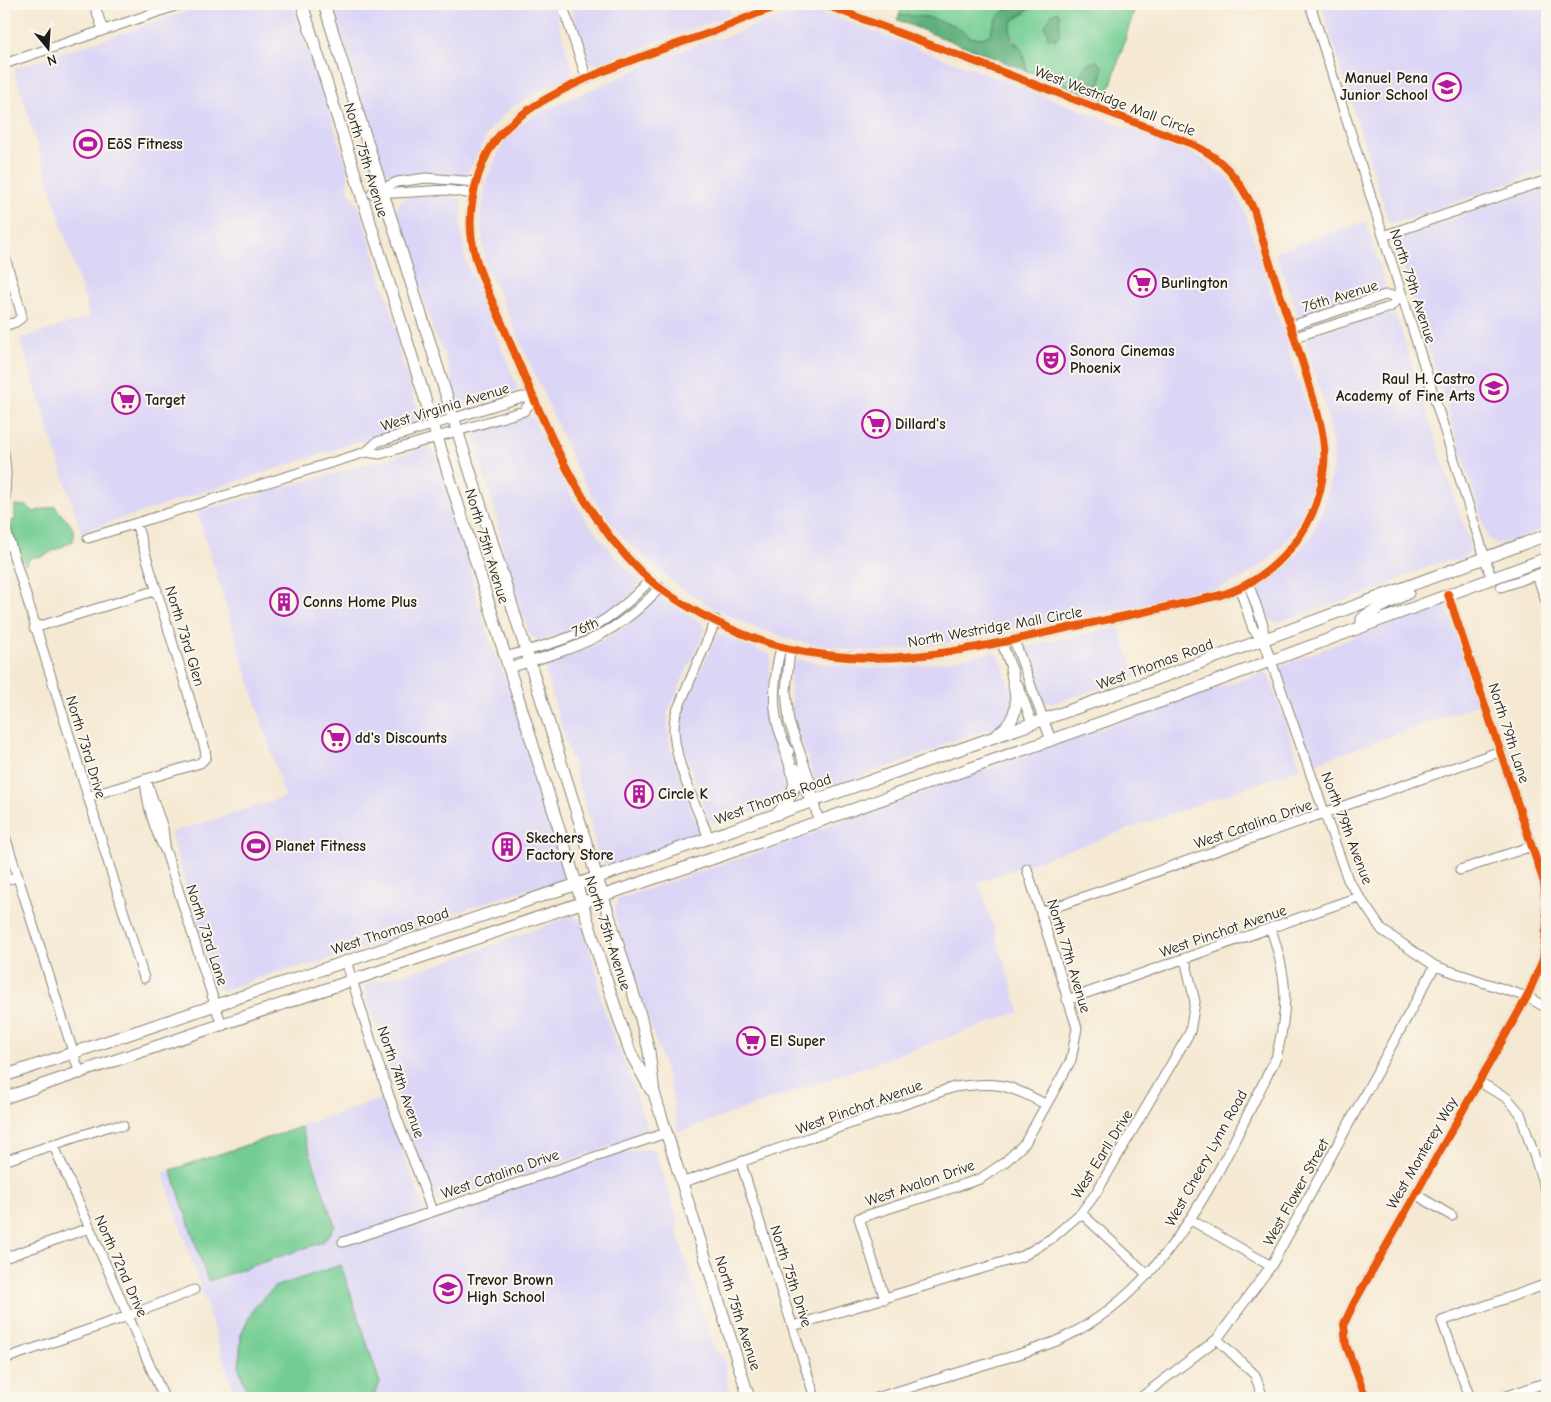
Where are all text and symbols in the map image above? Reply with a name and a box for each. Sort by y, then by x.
north arrow [22,22,72,72]
text: N [45,50,59,69]
street label: West Westridge Mall Circle [1032,62,1198,140]
place label: Manuel Pena Junior School [1340,69,1428,104]
school or university icon: Manuel Pena Junior School [1432,72,1462,102]
street label: North 75th Avenue [340,100,392,220]
sports icon: EōS Fitness [73,129,103,159]
place label: EōS Fitness [107,135,183,153]
street label: North 79th Avenue [1386,227,1440,346]
supermarket icon: Burlington [1127,268,1157,298]
place label: Burlington [1161,274,1228,292]
street label: 76th Avenue [1300,276,1380,316]
place label: Sonora Cinemas Phoenix [1070,342,1175,377]
theatre icon: Sonora Cinemas Phoenix [1036,345,1066,375]
place label: Raul H. Castro Academy of Fine Arts [1336,370,1475,405]
school or university icon: Raul H. Castro Academy of Fine Arts [1479,373,1509,403]
street label: West Virginia Avenue [379,379,512,435]
supermarket icon: Target [111,385,141,415]
place label: Target [145,391,186,409]
supermarket icon: Dillard's [861,409,891,439]
place label: Dillard's [895,415,946,433]
street label: North 75th Avenue [461,486,513,606]
street label: North 73rd Glen [161,584,209,688]
building icon: Conns Home Plus [269,587,299,617]
place label: Conns Home Plus [303,593,417,611]
street label: North Westridge Mall Circle [906,603,1084,651]
street label: 76th [569,613,601,641]
street label: West Thomas Road [1094,635,1216,693]
street label: North 79th Lane [1484,681,1534,786]
street label: North 73rd Drive [62,693,110,801]
supermarket icon: dd's Discounts [321,723,351,753]
place label: dd's Discounts [355,729,447,747]
street label: North 79th Avenue [1317,769,1377,887]
street label: West Thomas Road [712,770,834,828]
building icon: Circle K [624,779,654,809]
place label: Circle K [658,785,709,803]
street label: West Catalina Drive [1192,795,1315,853]
place label: Skechers Factory Store [526,829,613,864]
sports icon: Planet Fitness [241,831,271,861]
building icon: Skechers Factory Store [492,832,522,862]
place label: Planet Fitness [275,837,366,855]
street label: North 75th Avenue [581,873,635,993]
street label: North 73rd Lane [182,882,232,988]
street label: North 77th Avenue [1043,897,1095,1016]
street label: West Pinchot Avenue [1157,901,1289,961]
street label: West Thomas Road [329,903,451,959]
street label: North 74th Avenue [373,1024,429,1141]
supermarket icon: El Super [736,1026,766,1056]
place label: El Super [770,1032,825,1050]
street label: West Pinchot Avenue [793,1076,925,1138]
street label: West Cheery Lynn Road [1161,1087,1251,1229]
street label: West Monterey Way [1383,1093,1462,1212]
street label: West Earll Drive [1067,1106,1137,1202]
street label: West Flower Street [1259,1135,1333,1249]
street label: West Catalina Drive [439,1145,562,1203]
street label: West Avalon Drive [863,1156,977,1210]
street label: North 72nd Drive [90,1212,152,1320]
street label: North 75th Drive [766,1223,816,1330]
street label: North 75th Avenue [711,1253,765,1373]
place label: Trevor Brown High School [467,1271,553,1306]
school or university icon: Trevor Brown High School [433,1274,463,1304]

